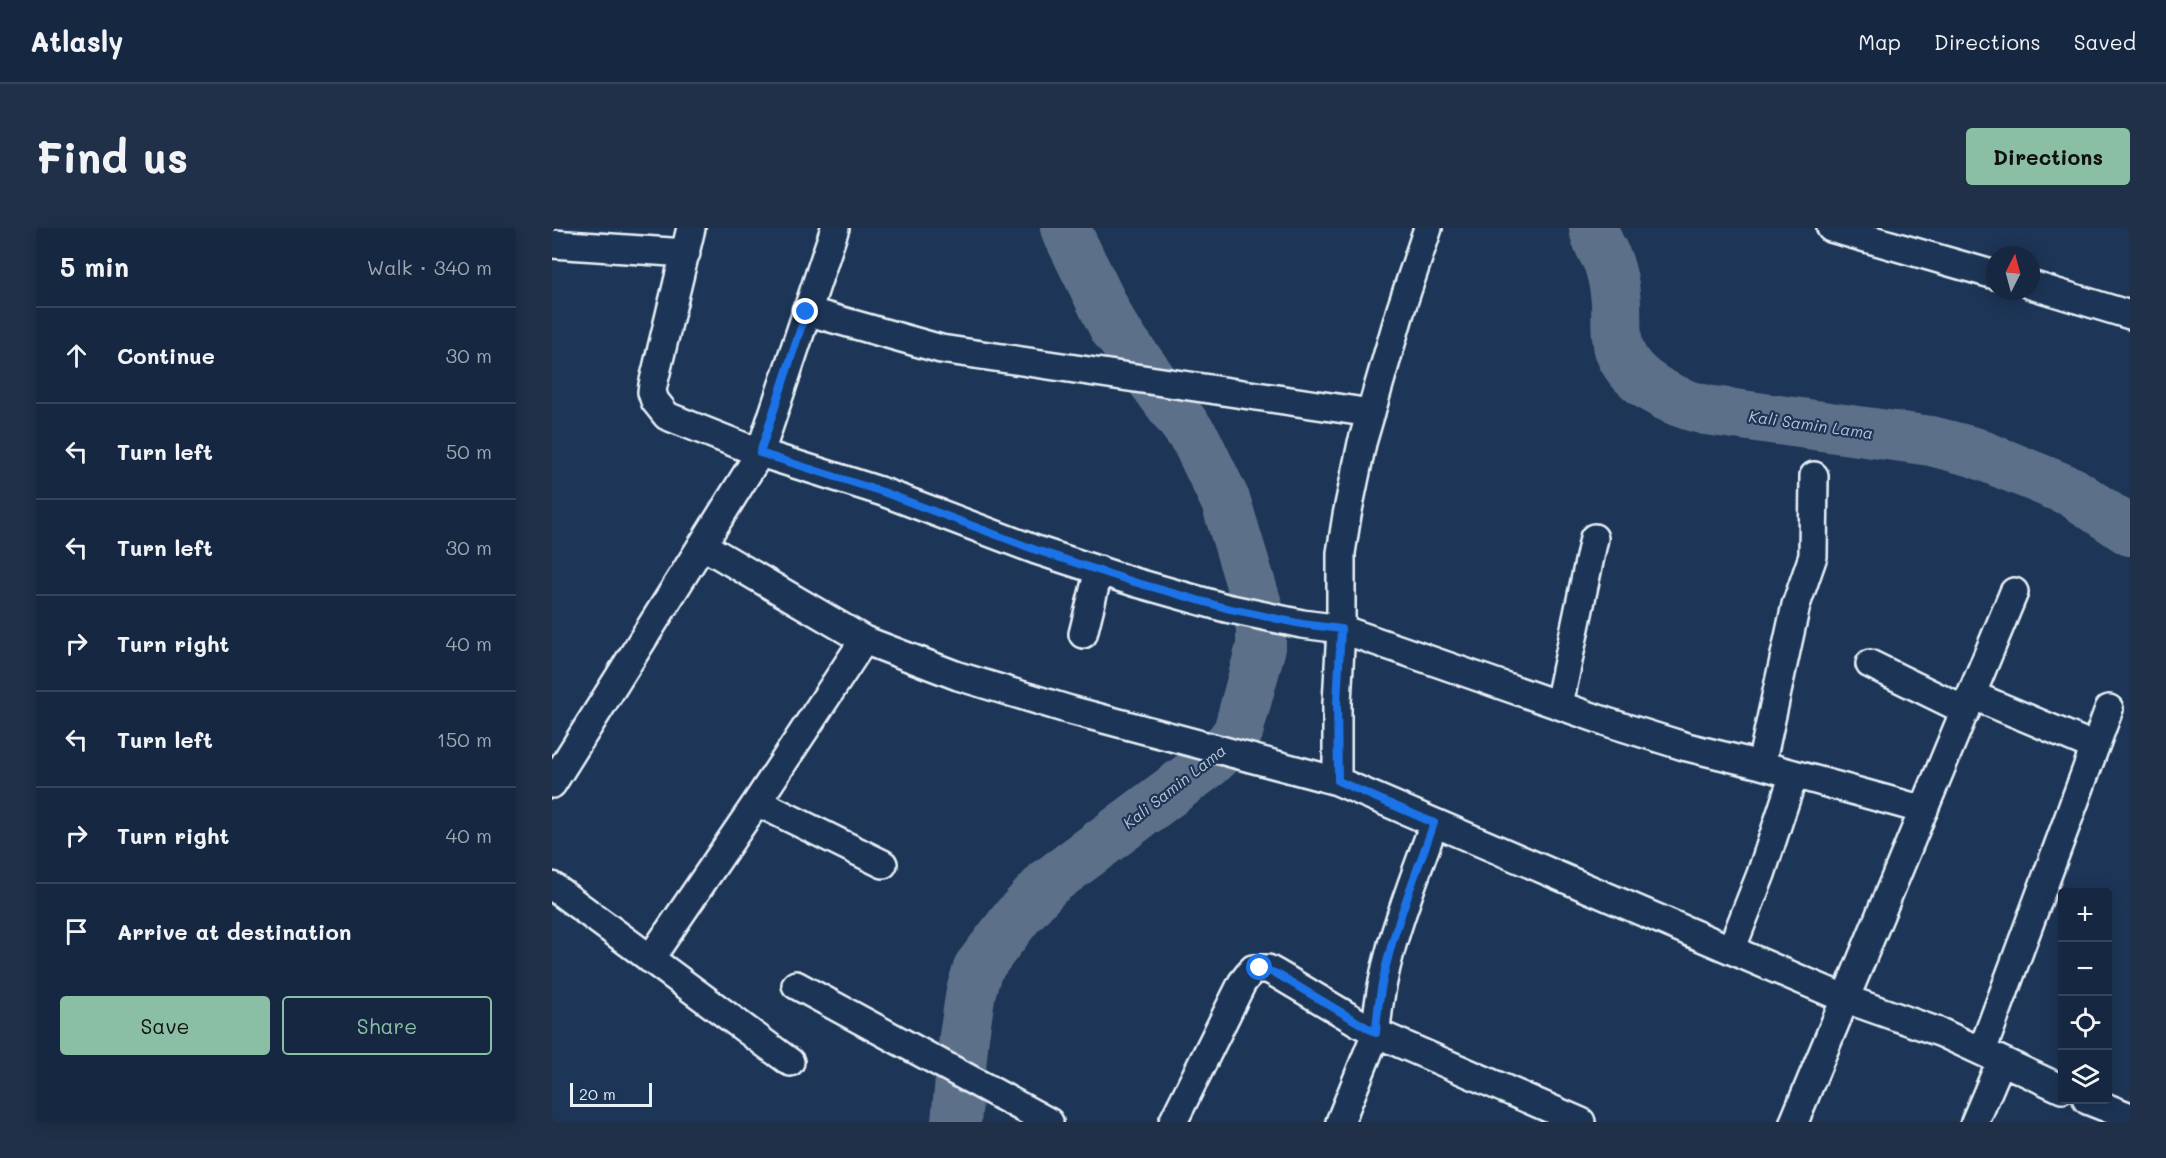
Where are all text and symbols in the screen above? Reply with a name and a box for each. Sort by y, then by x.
text: Atlasly [30,23,124,59]
text: Map [1858,28,1901,55]
text: Directions [1934,28,2041,55]
text: Saved [2074,28,2136,55]
button: Directions [1966,128,2130,185]
text: Find us [36,129,188,184]
north arrow [1986,246,2040,300]
text: 5 min [60,250,129,284]
text: Walk · 340 m [367,254,492,280]
route end [792,298,818,324]
icon: ahead [60,339,93,372]
text: Continue [117,341,215,370]
text: 30 m [446,342,492,368]
water label: Kali Samin Lama [1747,405,1875,443]
icon: left [60,435,93,468]
text: Turn left [117,437,213,466]
text: 50 m [446,438,492,464]
icon: left [60,531,93,564]
text: Turn left [117,533,213,562]
text: 30 m [446,534,492,560]
icon: right [60,627,93,660]
text: Turn right [117,629,229,658]
text: 40 m [446,630,492,656]
icon: left [60,723,93,756]
text: Turn left [117,725,213,754]
text: 150 m [437,726,492,752]
water label: Kali Samin Lama [1118,739,1230,833]
icon: right [60,819,93,852]
text: Turn right [117,821,229,850]
text: 40 m [446,822,492,848]
map controls [2058,888,2112,1104]
button: + [2058,888,2112,942]
icon: arrive [60,915,93,948]
text: Arrive at destination [117,917,352,946]
button: − [2058,942,2112,996]
route start [1246,954,1272,980]
button: Save [60,996,270,1055]
button: Share [282,996,492,1055]
button: locate [2058,996,2112,1050]
button: layers [2058,1050,2112,1104]
scale bar [570,1080,652,1108]
text: 20 m [579,1083,616,1104]

